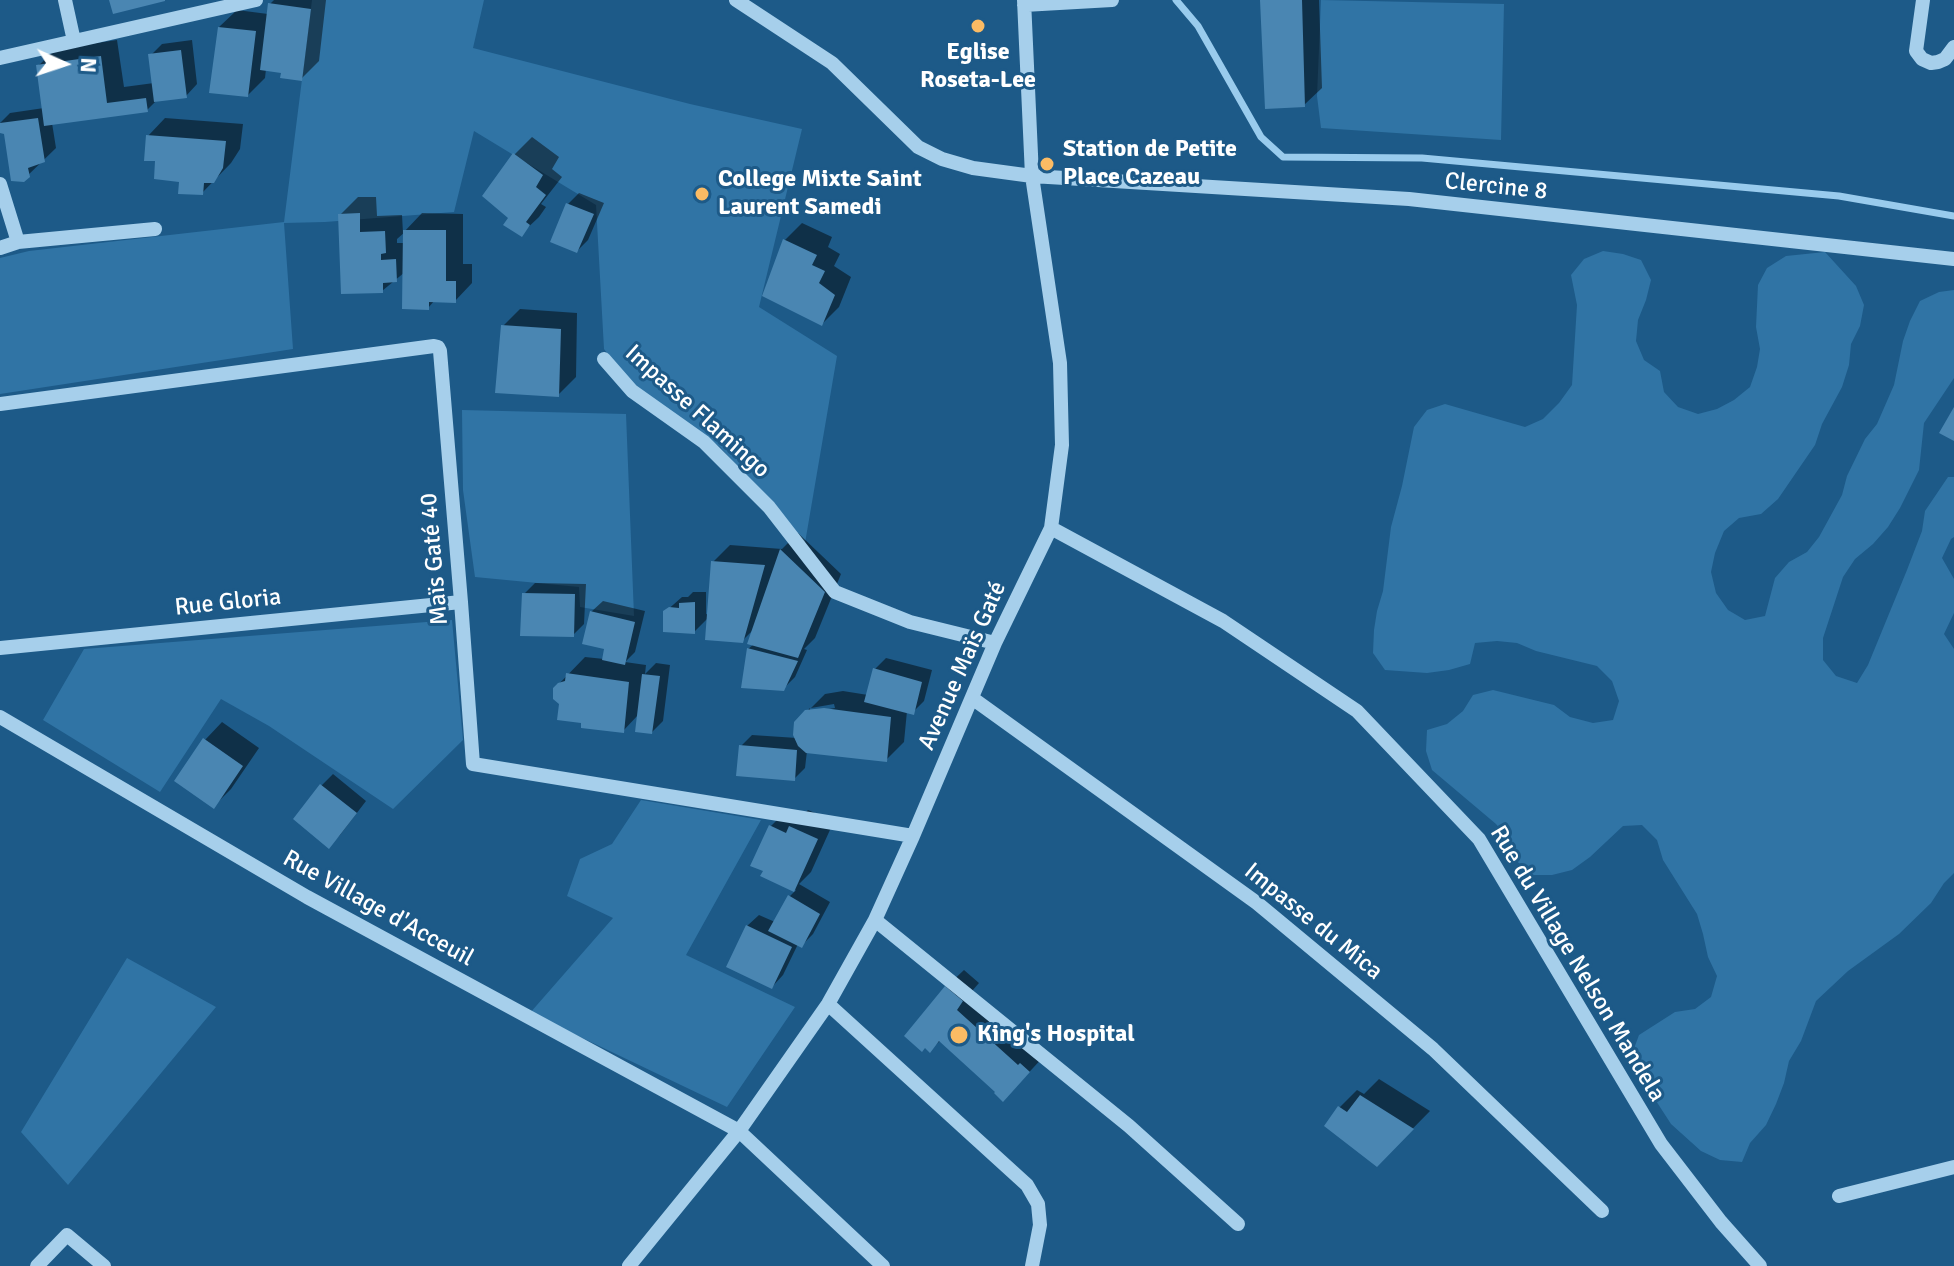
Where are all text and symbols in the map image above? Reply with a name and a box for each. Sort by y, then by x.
marker: Eglise Roseta-Lee [969,17,987,35]
north arrow [24,24,104,104]
place label: Eglise Roseta-Lee [920,39,1036,95]
text: N [75,57,102,74]
place label: Station de Petite Place Cazeau [1063,136,1237,192]
marker: Station de Petite Place Cazeau [1038,155,1056,173]
place label: College Mixte Saint Laurent Samedi [718,166,922,222]
street label: Clercine 8 [1443,167,1549,207]
marker: College Mixte Saint Laurent Samedi [693,185,711,203]
street label: Impasse Flamingo [619,339,775,485]
street label: Maïs Gaté 40 [415,492,455,626]
street label: Avenue Maïs Gaté [913,577,1013,755]
street label: Rue Gloria [173,583,283,623]
street label: Rue du Village Nelson Mandela [1483,821,1671,1107]
street label: Rue Village d'Acceuil [278,845,478,973]
street label: Impasse du Mica [1238,857,1388,987]
place label: King's Hospital [977,1021,1135,1049]
marker: King's Hospital [948,1024,970,1046]

